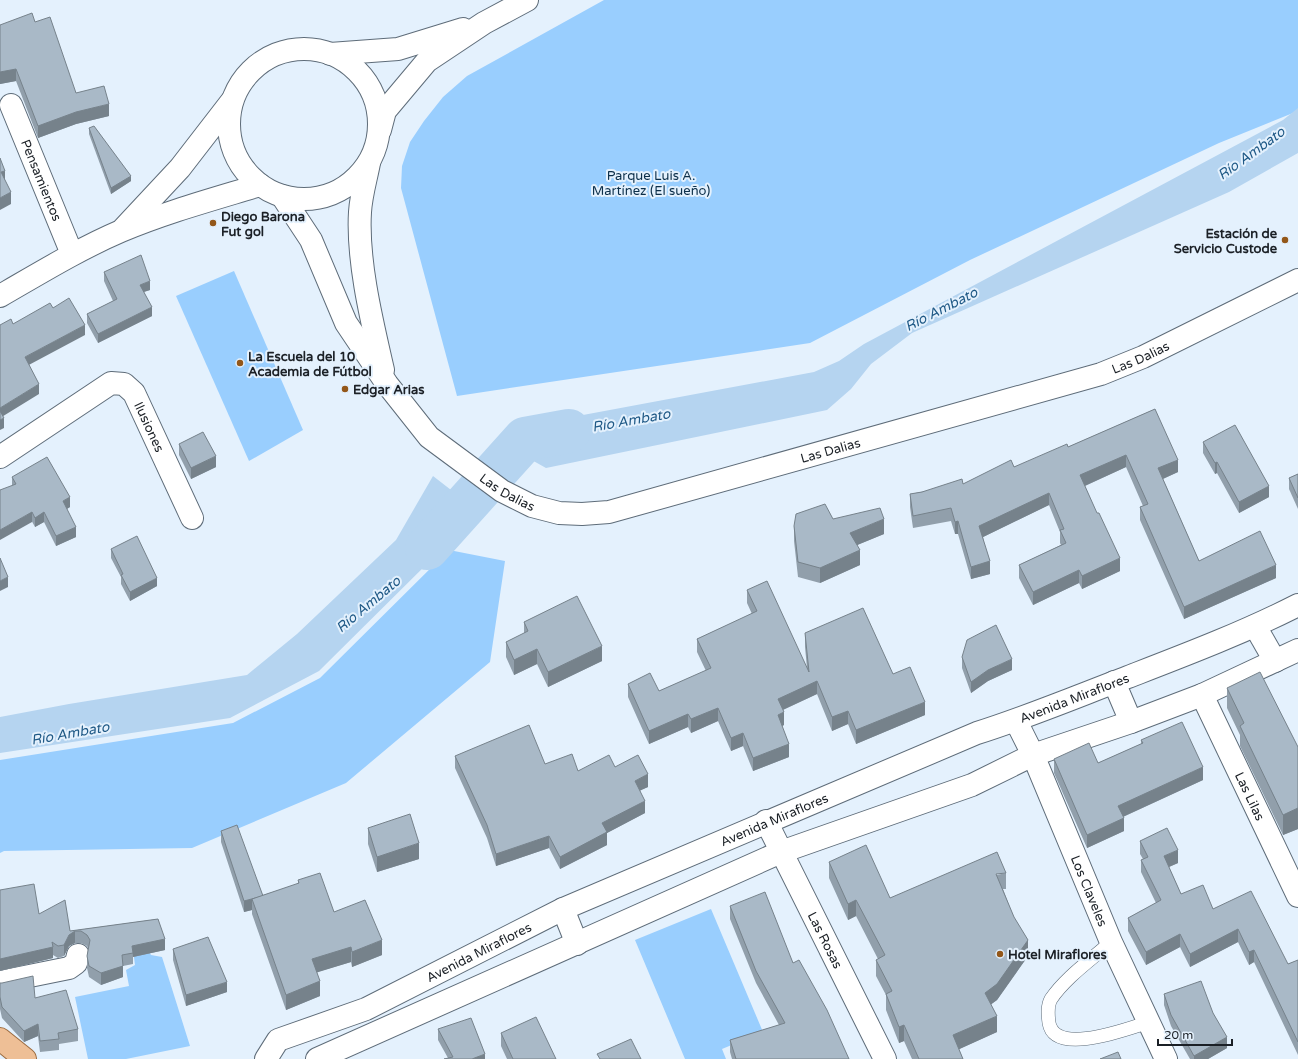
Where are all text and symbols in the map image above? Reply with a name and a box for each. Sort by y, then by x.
water label: Río Ambato [1214,122,1289,184]
street label: Pensamientos [17,137,65,224]
park label: Parque Luis A. Martínez (El sueño) [592,168,710,199]
place label: Diego Barona Fut gol [221,209,305,240]
marker: Diego Barona Fut gol [208,218,218,228]
place label: Estación de Servicio Custode [1174,226,1278,257]
marker: Estación de Servicio Custode [1280,235,1290,245]
water label: Río Ambato [902,283,982,335]
street label: Las Dalias [1110,338,1172,378]
place label: La Escuela del 10 Academia de Fútbol [248,349,372,380]
marker: La Escuela del 10 Academia de Fútbol [235,358,245,368]
place label: Edgar Arias [353,382,425,398]
marker: Edgar Arias [340,384,350,394]
street label: Ilusiones [130,399,167,455]
water label: Río Ambato [591,405,673,436]
street label: Las Dalias [799,435,862,467]
street label: Las Dalias [476,470,537,515]
water label: Río Ambato [333,571,405,636]
street label: Avenida Miraflores [1018,670,1132,727]
water label: Río Ambato [30,718,112,749]
street label: Las Lilas [1231,770,1268,823]
street label: Avenida Miraflores [718,790,831,850]
street label: Los Claveles [1067,853,1111,929]
street label: Las Rosas [804,909,845,971]
street label: Avenida Miraflores [424,919,534,986]
place label: Hotel Miraflores [1008,947,1107,963]
marker: Hotel Miraflores [995,949,1005,959]
scale bar [1158,1021,1232,1047]
text: 20 m [1164,1028,1193,1042]

